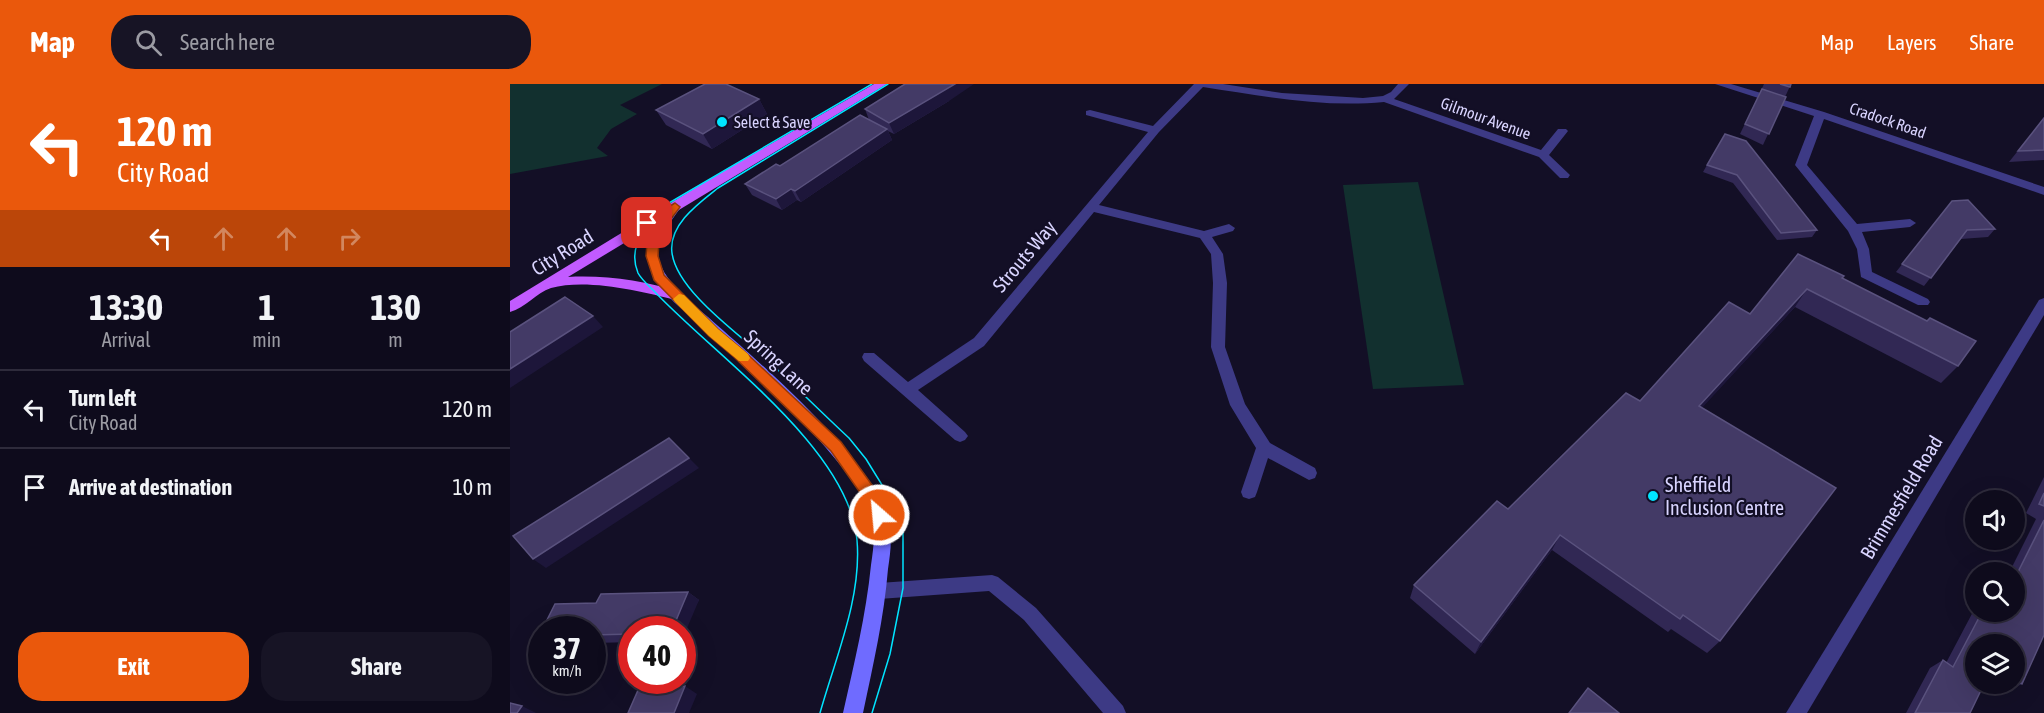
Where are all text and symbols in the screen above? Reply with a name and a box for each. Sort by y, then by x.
search box [111,15,531,69]
text: Map [30,26,75,58]
icon: search [132,26,165,59]
text: Search here [180,29,275,55]
text: Map [1820,30,1854,54]
text: Layers [1887,30,1937,54]
text: Share [1970,30,2014,54]
street label: Gilmour Avenue [1439,93,1533,143]
street label: Cradock Road [1847,98,1929,142]
text: 120 m [117,107,212,155]
icon: left [18,108,96,186]
place label: Select & Save [734,113,810,131]
marker: Select & Save [715,115,729,129]
text: City Road [117,157,210,188]
pin [621,197,672,248]
icon: arrive [630,206,663,239]
street label: Strouts Way [988,216,1060,296]
icon: left [144,222,177,255]
icon: ahead [207,222,240,255]
icon: ahead [270,222,303,255]
icon: right [333,222,366,255]
street label: City Road [527,224,597,280]
text: 13:30 [89,286,163,328]
text: 1 [258,286,275,328]
text: 130 [370,286,421,328]
street label: Spring Lane [740,325,818,399]
text: Arrival [102,328,151,351]
text: min [252,328,281,351]
text: m [388,328,403,351]
text: Turn left [69,385,136,411]
icon: left [18,393,51,426]
text: 120 m [442,396,492,422]
text: City Road [69,411,138,434]
street label: Brimmesfield Road [1855,431,1947,563]
icon: arrive [18,471,51,504]
place label: Sheffield Inclusion Centre [1665,473,1784,519]
text: Arrive at destination [69,474,232,500]
text: 10 m [452,474,492,500]
position arrow [847,483,911,547]
marker: Sheffield Inclusion Centre [1646,489,1660,503]
map controls [1965,490,2025,694]
button: sound [1965,490,2025,550]
button: search [1965,562,2025,622]
speed limit sign: 40 [618,616,696,694]
text: 37 [553,631,581,665]
button: Exit [18,632,249,701]
button: Share [261,632,492,701]
button: layers [1965,634,2025,694]
text: km/h [552,662,582,679]

